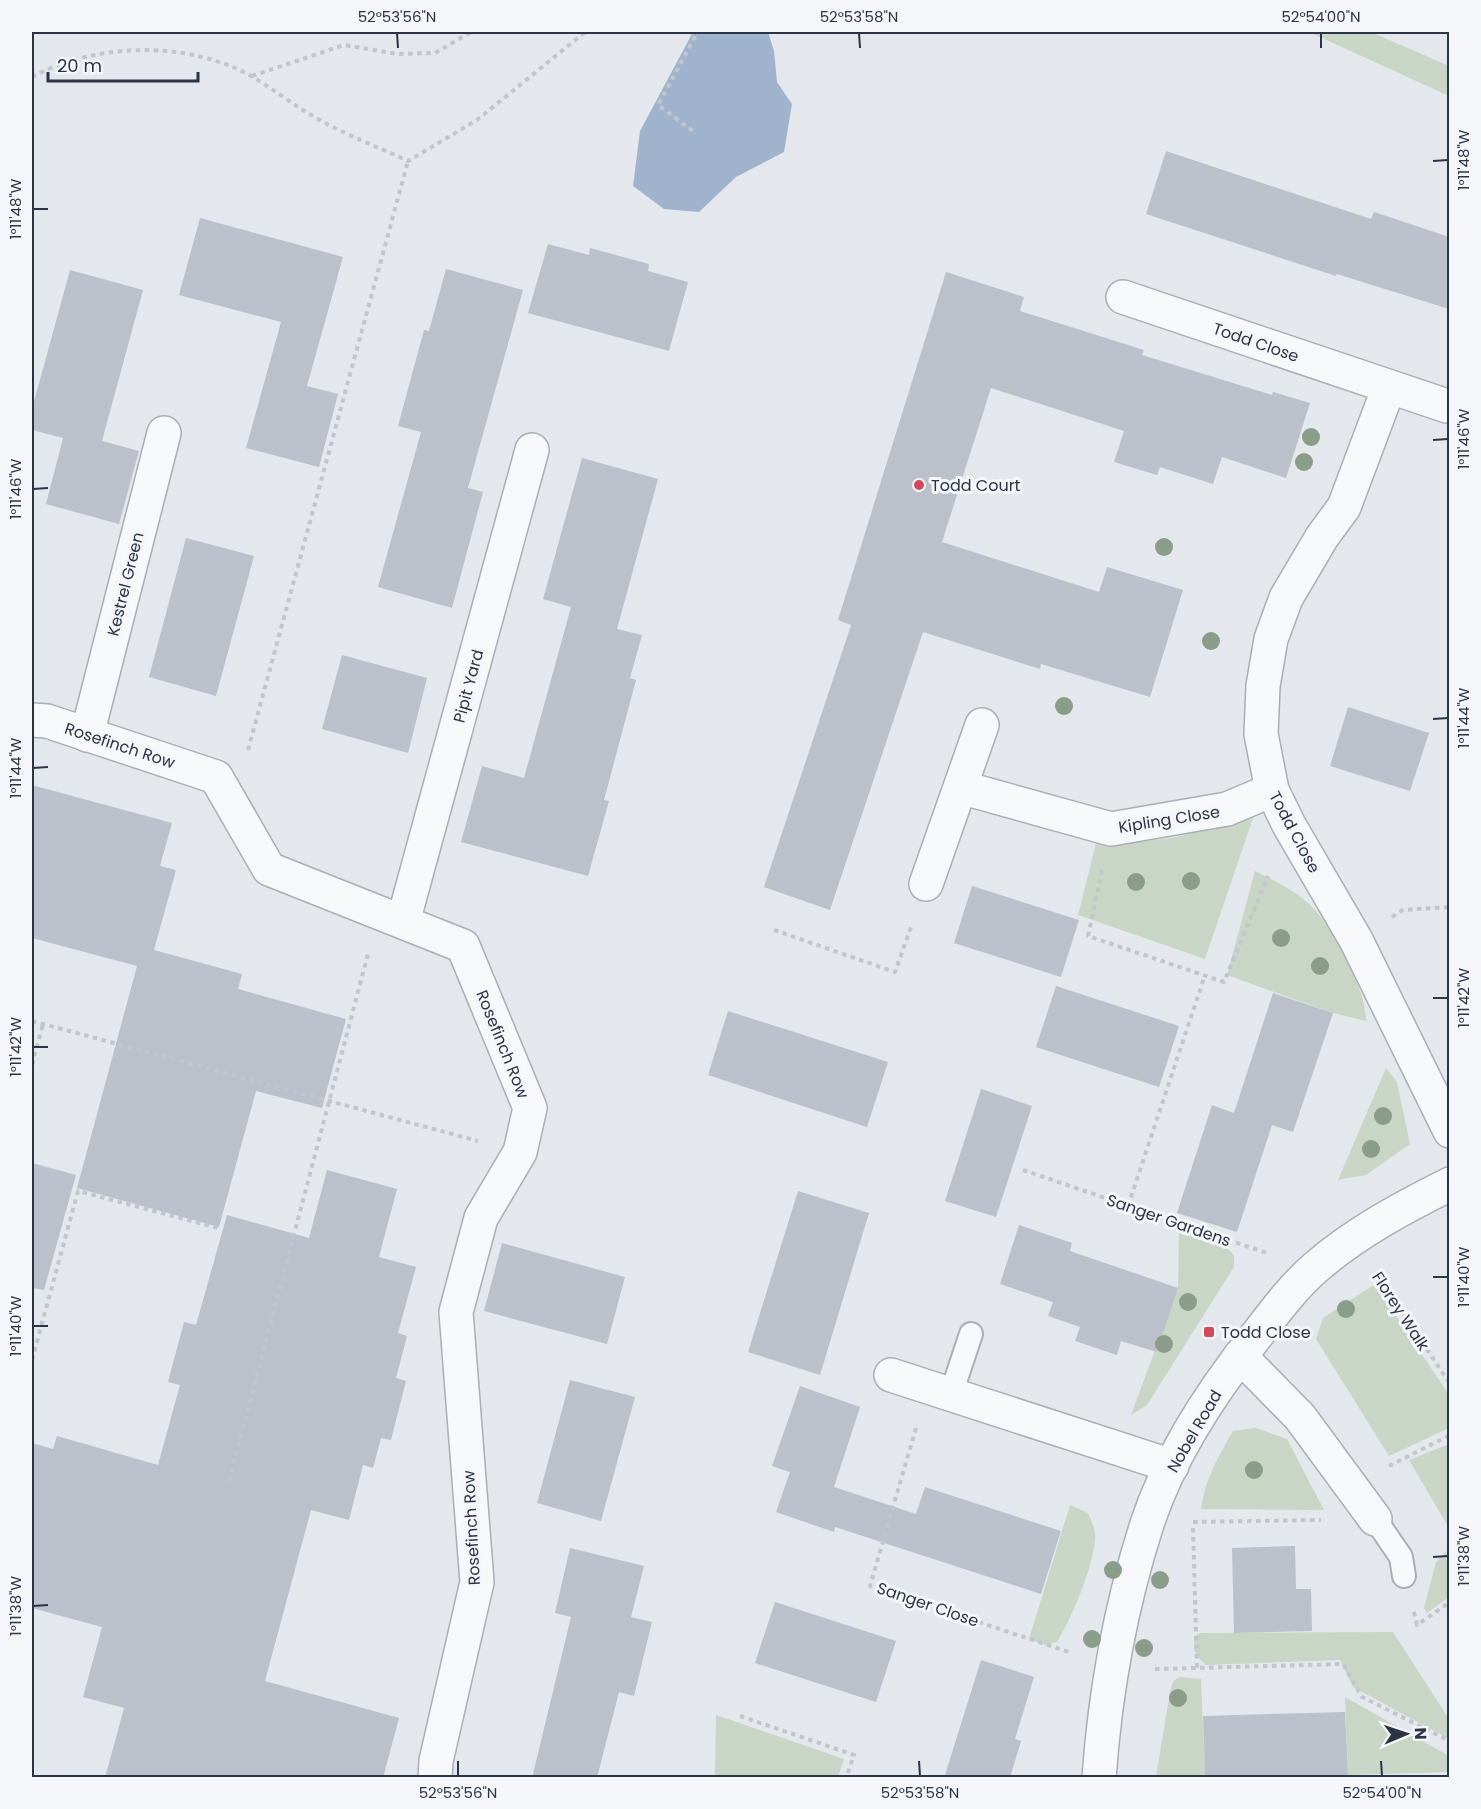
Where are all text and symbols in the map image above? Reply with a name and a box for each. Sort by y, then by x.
text: 52°53'56"N [358,6,436,27]
text: 52°53'58"N [820,6,898,27]
text: 52°54'00"N [1281,6,1361,27]
scale bar [48,45,198,83]
text: 20 m [57,53,102,78]
text: 1°11'48"W [1453,129,1474,190]
text: 1°11'48"W [5,178,26,239]
street label: Todd Close [1210,317,1302,368]
text: 1°11'46"W [1453,408,1474,469]
text: 1°11'46"W [5,458,26,519]
place label: Todd Court [931,474,1021,497]
marker: Todd Court [912,478,926,492]
street label: Kestrel Green [101,530,149,638]
street label: Pipit Yard [448,647,489,725]
text: 1°11'44"W [1453,687,1474,748]
street label: Rosefinch Row [62,717,178,774]
text: 1°11'44"W [5,737,26,798]
street label: Todd Close [1263,787,1326,877]
street label: Kipling Close [1117,800,1221,839]
text: 1°11'42"W [1453,968,1474,1028]
street label: Rosefinch Row [470,987,535,1102]
text: 1°11'42"W [5,1017,26,1077]
street label: Sanger Gardens [1104,1188,1234,1253]
text: 1°11'40"W [1453,1246,1474,1307]
street label: Florey Walk [1366,1267,1435,1356]
text: 1°11'40"W [5,1295,26,1356]
place label: Todd Close [1221,1321,1311,1344]
marker: Todd Close [1202,1325,1216,1339]
street label: Nobel Road [1161,1386,1227,1477]
street label: Rosefinch Row [457,1470,486,1586]
text: 1°11'38"W [1453,1526,1474,1586]
text: 1°11'38"W [5,1576,26,1636]
street label: Sanger Close [874,1576,982,1633]
north arrow [1376,1704,1436,1764]
text: N [1409,1727,1432,1740]
text: 52°53'56"N [419,1782,497,1803]
text: 52°53'58"N [881,1782,959,1803]
text: 52°54'00"N [1342,1782,1422,1803]

